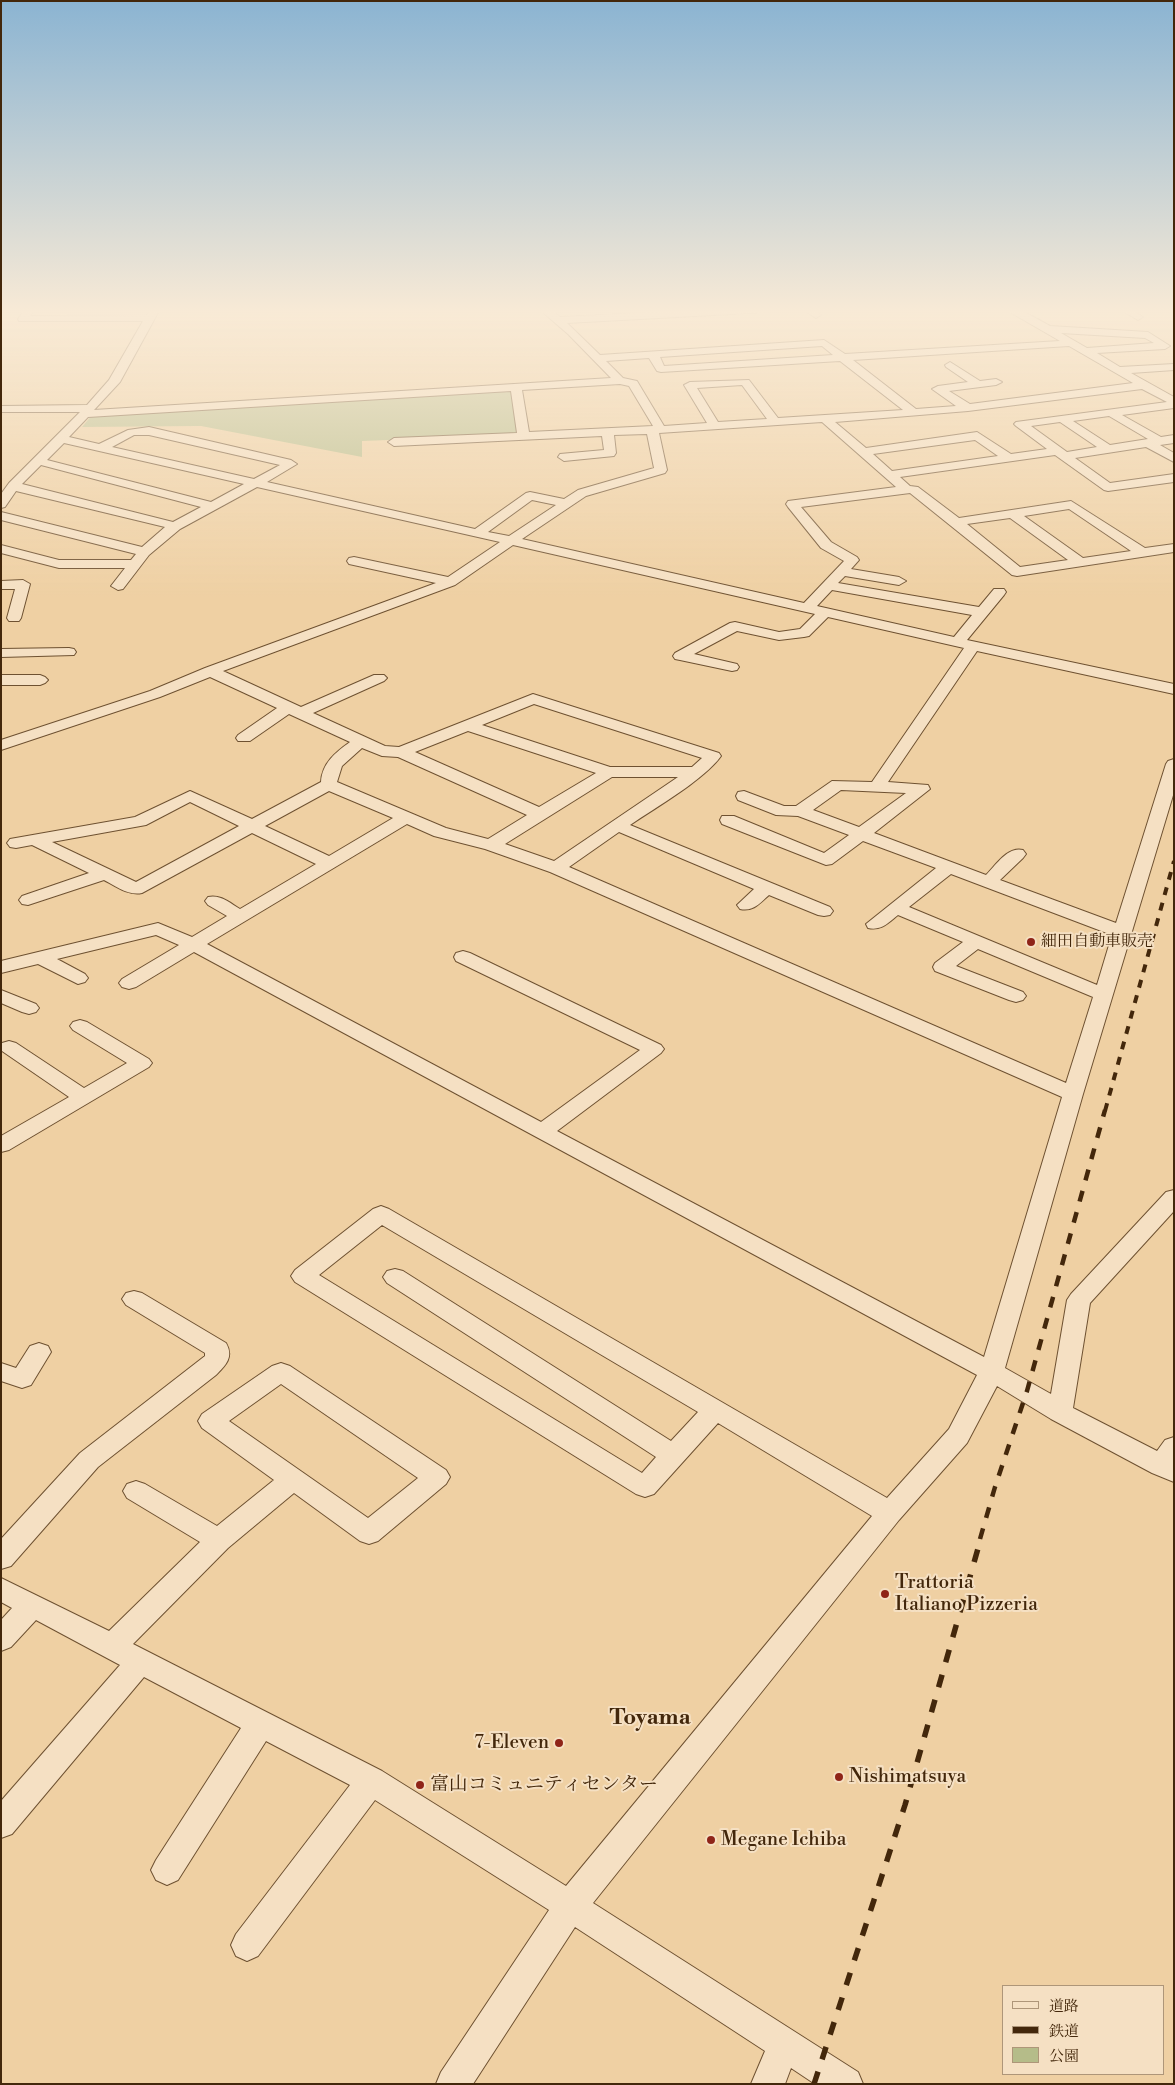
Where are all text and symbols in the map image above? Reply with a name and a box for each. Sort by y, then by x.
place label: 細田自動車販売 [1041,932,1153,952]
marker: 細田自動車販売 [1025,936,1037,948]
place label: Trattoria Italiano Pizzeria [895,1572,1038,1616]
marker: Trattoria Italiano Pizzeria [879,1588,891,1600]
district label: Toyama [609,1706,691,1732]
place label: 7-Eleven [474,1732,549,1754]
marker: 7-Eleven [553,1737,565,1749]
place label: Nishimatsuya [849,1766,966,1788]
marker: Nishimatsuya [833,1771,845,1783]
place label: 富山コミュニティセンター [430,1774,658,1796]
marker: 富山コミュニティセンター [414,1779,426,1791]
place label: Megane Ichiba [721,1829,846,1851]
marker: Megane Ichiba [705,1834,717,1846]
legend [1002,1985,1165,2075]
text: 道路 [1049,1997,1079,2016]
text: 鉄道 [1049,2022,1079,2041]
text: 公園 [1049,2047,1079,2066]

